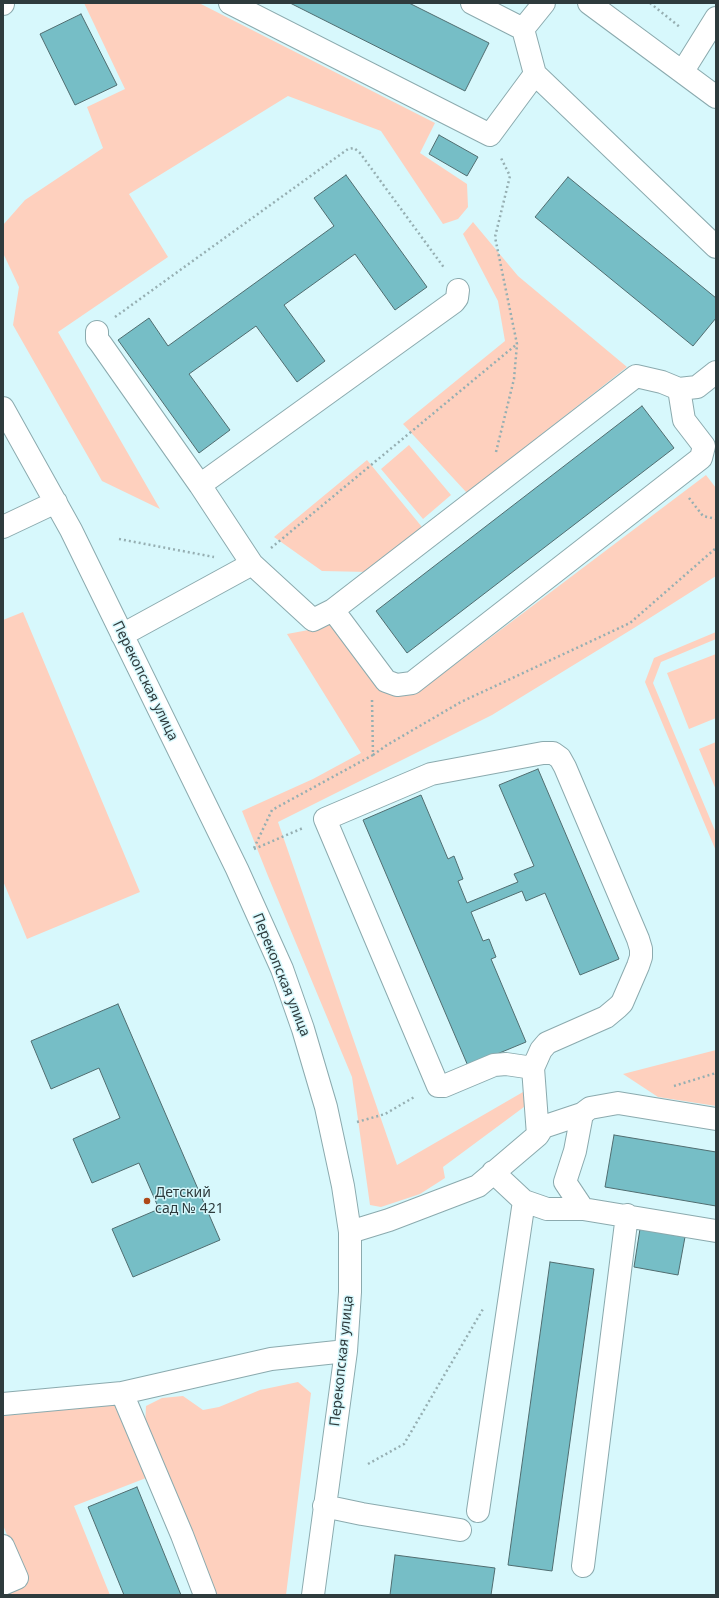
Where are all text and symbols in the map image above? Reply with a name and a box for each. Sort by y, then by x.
street label: Перекопская улица [109,618,181,744]
street label: Перекопская улица [249,911,313,1039]
place label: Детский сад № 421 [155,1185,224,1218]
marker: Детский сад № 421 [142,1196,152,1206]
street label: Перекопская улица [327,1295,357,1427]

